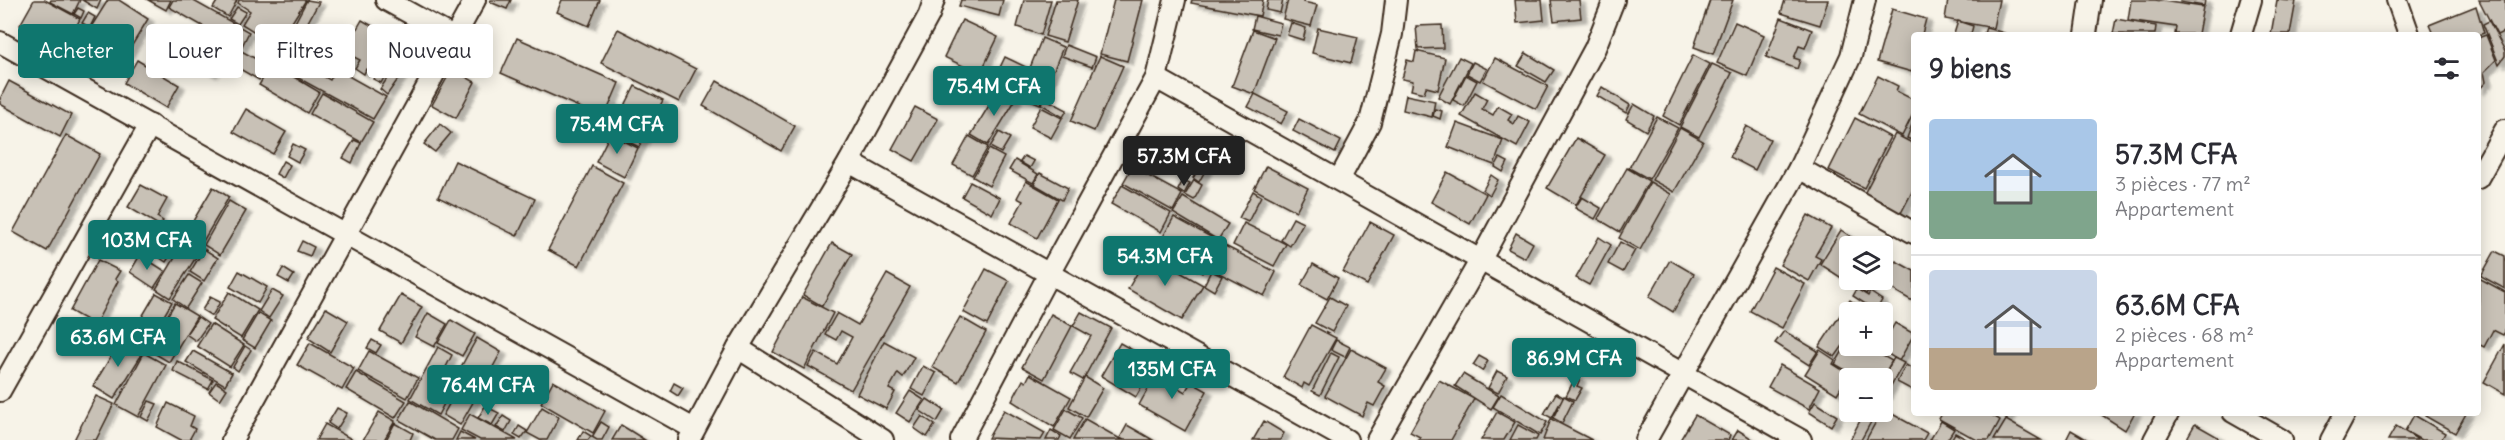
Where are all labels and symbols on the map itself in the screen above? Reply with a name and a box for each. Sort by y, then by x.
pin: 75.4M CFA [925,66,1063,117]
pin: 75.4M CFA [548,104,686,155]
pin: 57.3M CFA [1115,136,1253,187]
pin: 103M CFA [85,220,209,271]
pin: 54.3M CFA [1096,236,1234,287]
pin: 63.6M CFA [49,317,187,368]
pin: 86.9M CFA [1505,338,1643,389]
pin: 135M CFA [1110,349,1234,400]
pin: 76.4M CFA [419,365,557,416]

